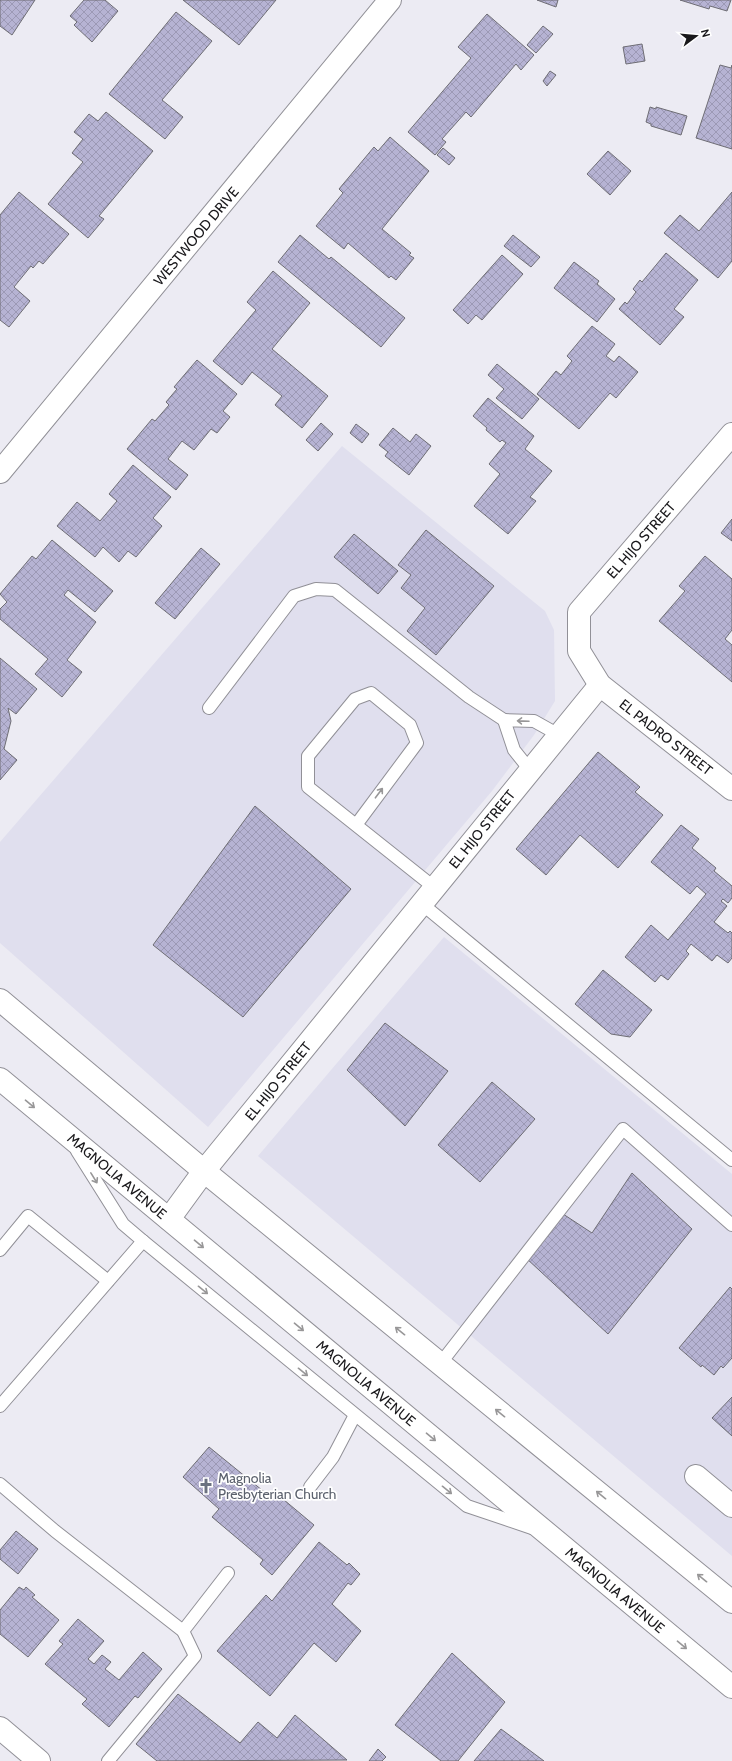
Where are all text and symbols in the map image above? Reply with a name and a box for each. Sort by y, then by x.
north arrow [676,16,716,56]
text: N [698,28,713,39]
street label: WESTWOOD DRIVE [150,183,243,289]
street label: EL HIJO STREET [603,497,680,582]
street label: EL PADRO STREET [616,695,717,779]
one-way arrow [517,717,530,725]
street label: EL HIJO STREET [445,786,520,872]
one-way arrow [375,788,383,799]
street label: EL HIJO STREET [241,1038,316,1124]
one-way arrow [25,1099,35,1108]
street label: MAGNOLIA AVENUE [64,1129,171,1223]
one-way arrow [90,1172,98,1183]
one-way arrow [194,1239,205,1248]
one-way arrow [197,1285,208,1294]
one-way arrow [294,1322,305,1331]
one-way arrow [394,1326,405,1335]
street label: MAGNOLIA AVENUE [313,1336,420,1430]
one-way arrow [298,1368,309,1377]
one-way arrow [495,1409,506,1418]
one-way arrow [426,1432,437,1441]
place label: Magnolia Presbyterian Church [218,1469,336,1503]
church icon: Magnolia Presbyterian Church [197,1477,215,1495]
one-way arrow [442,1486,453,1494]
one-way arrow [596,1491,607,1500]
street label: MAGNOLIA AVENUE [562,1543,669,1637]
one-way arrow [696,1573,707,1582]
one-way arrow [677,1641,687,1650]

